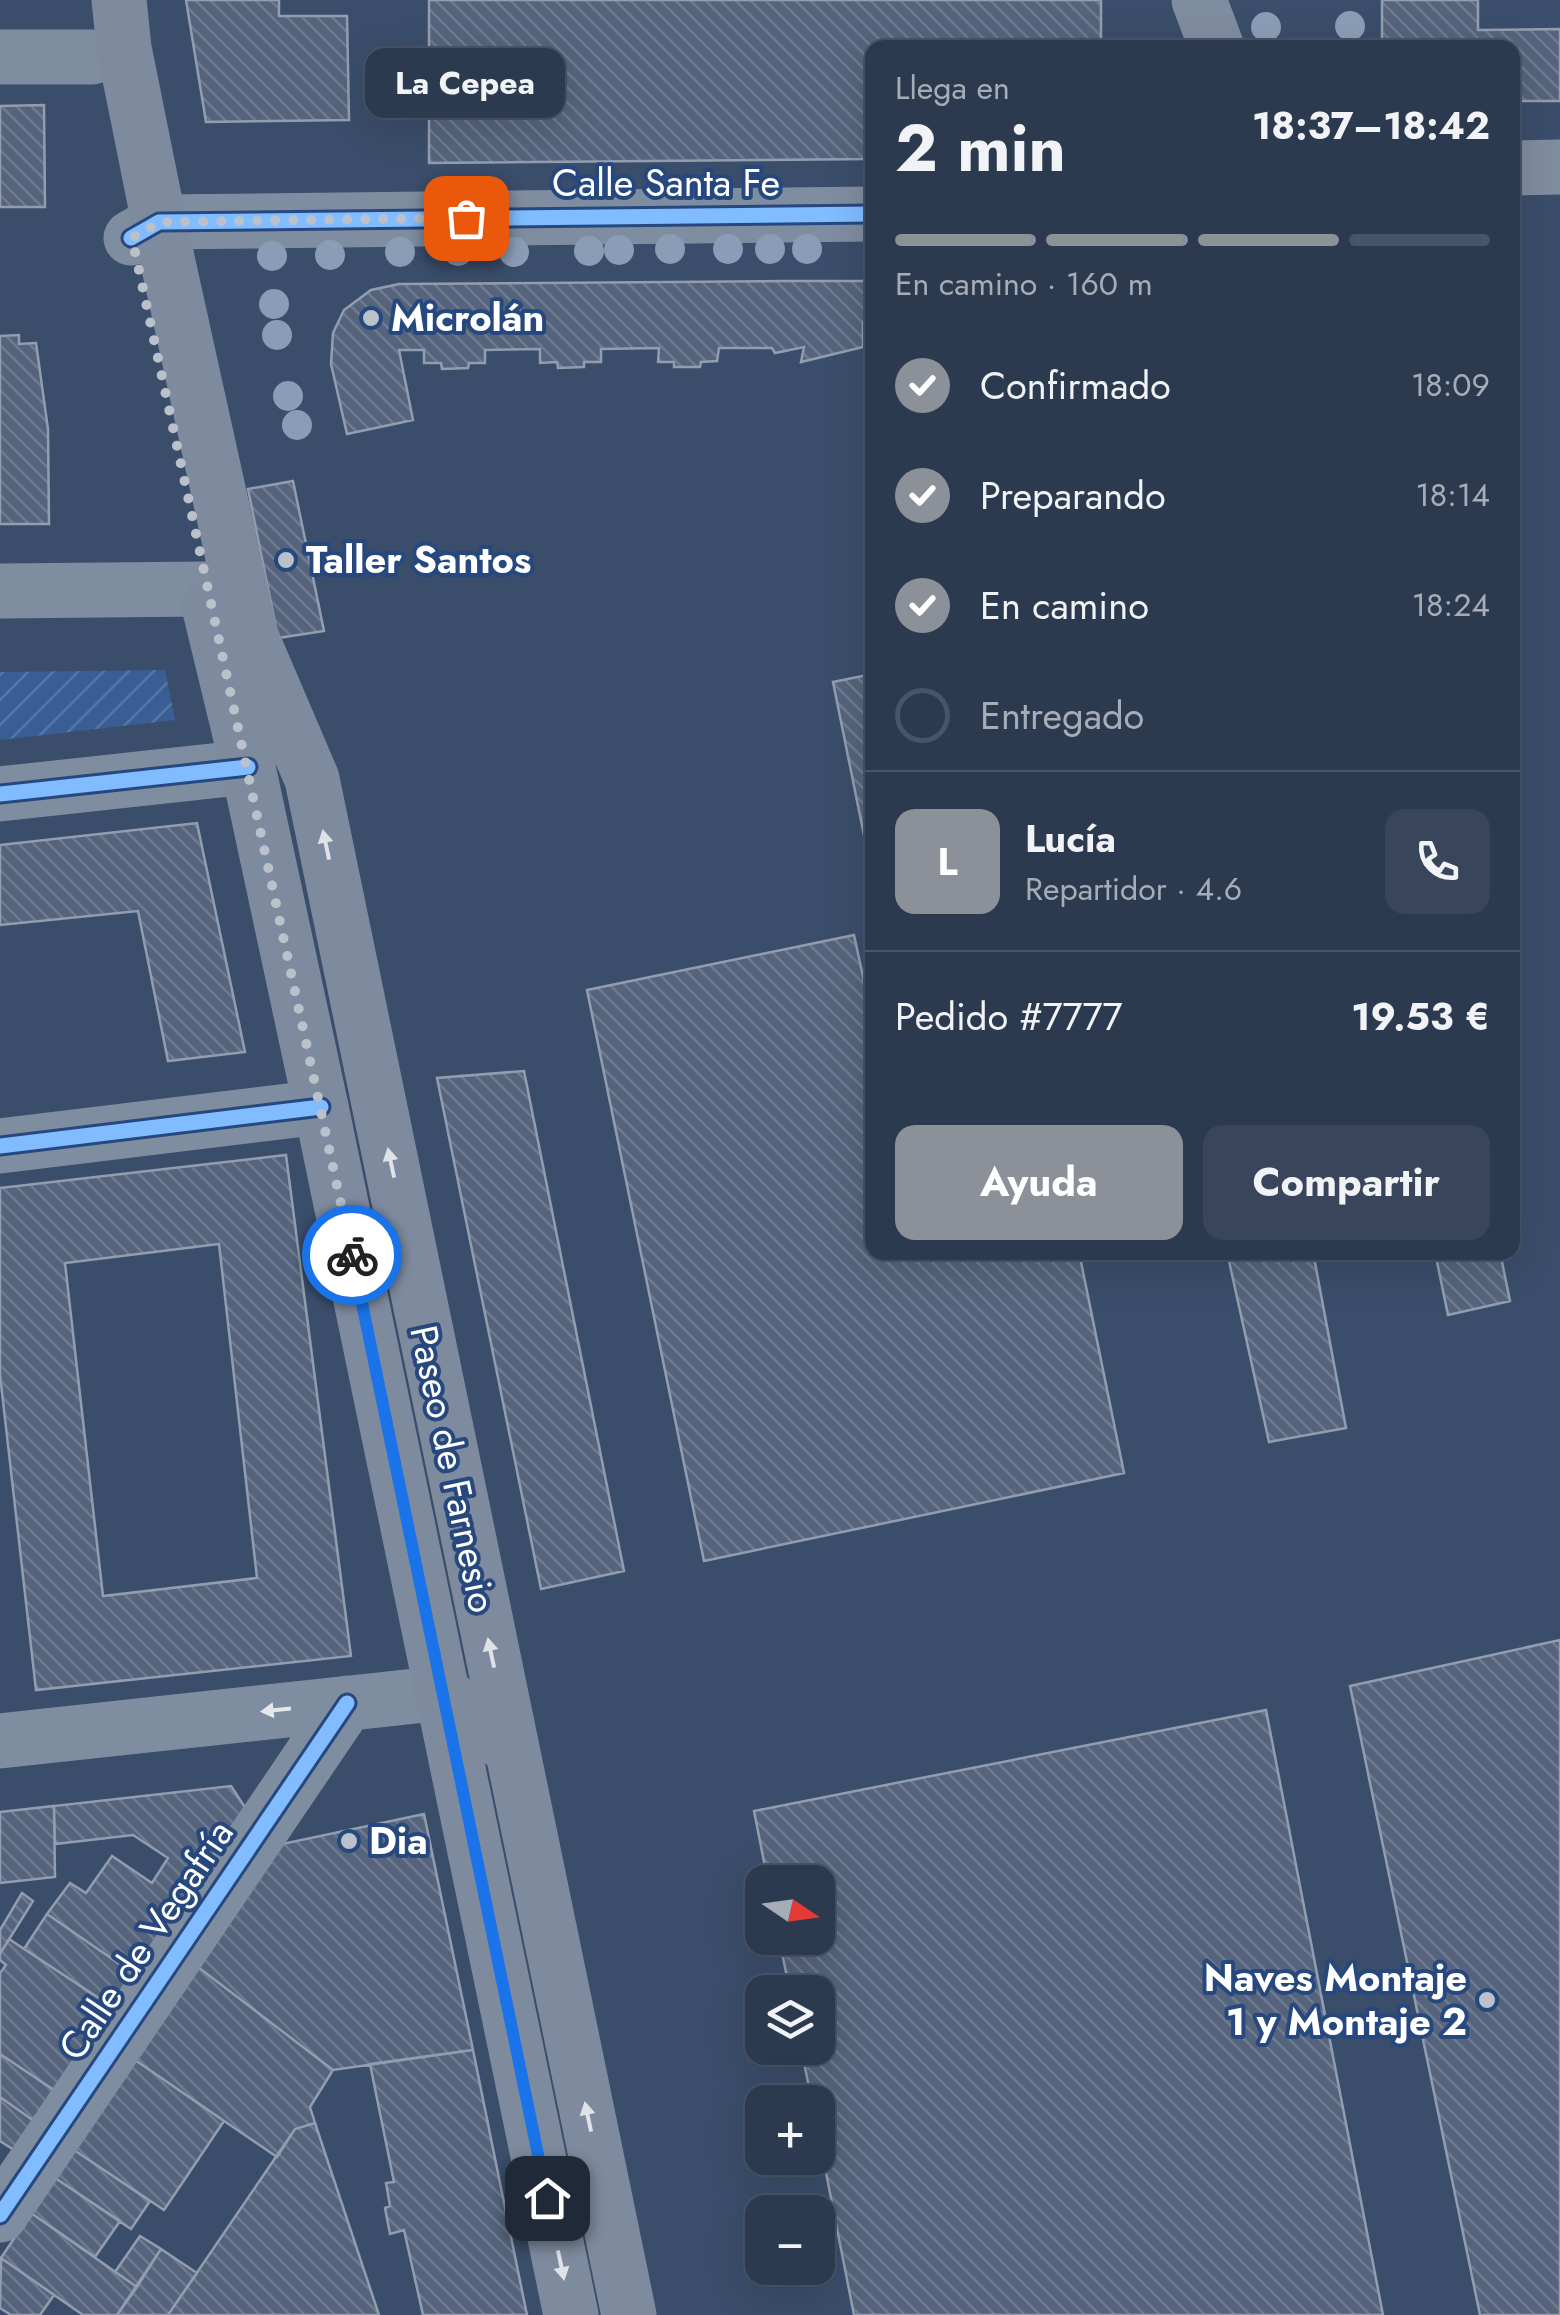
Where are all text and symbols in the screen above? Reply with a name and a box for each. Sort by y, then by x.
callout: La Cepea [366,48,566,118]
text: La Cepea [395,60,535,106]
text: Llega en [895,65,1010,111]
text: 18:37–18:42 [1252,98,1490,153]
text: 2 min [895,101,1066,195]
street label: Calle Santa Fe [552,155,780,210]
pin [424,176,509,261]
icon: bag [439,191,494,246]
text: En camino · 160 m [895,261,1153,307]
place label: Microlán [391,290,544,345]
marker: Microlán [360,307,382,329]
icon: check [895,358,950,413]
text: Confirmado [980,358,1171,413]
text: 18:09 [1411,362,1490,408]
icon: check [895,468,950,523]
text: Preparando [980,468,1166,523]
text: 18:14 [1415,472,1490,518]
place label: Taller Santos [306,532,531,587]
marker: Taller Santos [275,549,297,571]
icon: check [895,578,950,633]
text: En camino [980,578,1149,633]
text: 18:24 [1412,582,1490,628]
text: Entregado [980,688,1144,743]
button: phone [1385,809,1490,914]
text: Lucía [1025,811,1116,866]
one-way arrow [317,829,333,860]
text: L [937,834,958,889]
text: Repartidor · 4.6 [1025,866,1242,912]
text: Pedido #7777 [895,989,1122,1044]
text: 19.53 € [1351,989,1490,1044]
button: Ayuda [895,1125,1183,1240]
button: Compartir [1203,1125,1490,1240]
one-way arrow [382,1148,398,1179]
courier [302,1205,402,1305]
icon: bike [325,1228,380,1283]
street label: Paseo de Farnesio [396,1320,511,1618]
one-way arrow [483,1637,499,1668]
one-way arrow [260,1703,292,1719]
street label: Calle de Vegafría [45,1809,246,2071]
place label: Dia [369,1813,428,1868]
marker: Dia [338,1830,360,1852]
north arrow [745,1865,835,1955]
map controls [745,1865,835,2285]
place label: Naves Montaje 1 y Montaje 2 [1204,1950,1467,2049]
button: layers [745,1975,835,2065]
marker: Naves Montaje 1 y Montaje 2 [1476,1989,1498,2011]
button: + [745,2085,835,2175]
one-way arrow [579,2101,595,2132]
pin [505,2156,590,2241]
icon: home [520,2171,575,2226]
button: − [745,2195,835,2285]
one-way arrow [553,2250,569,2281]

